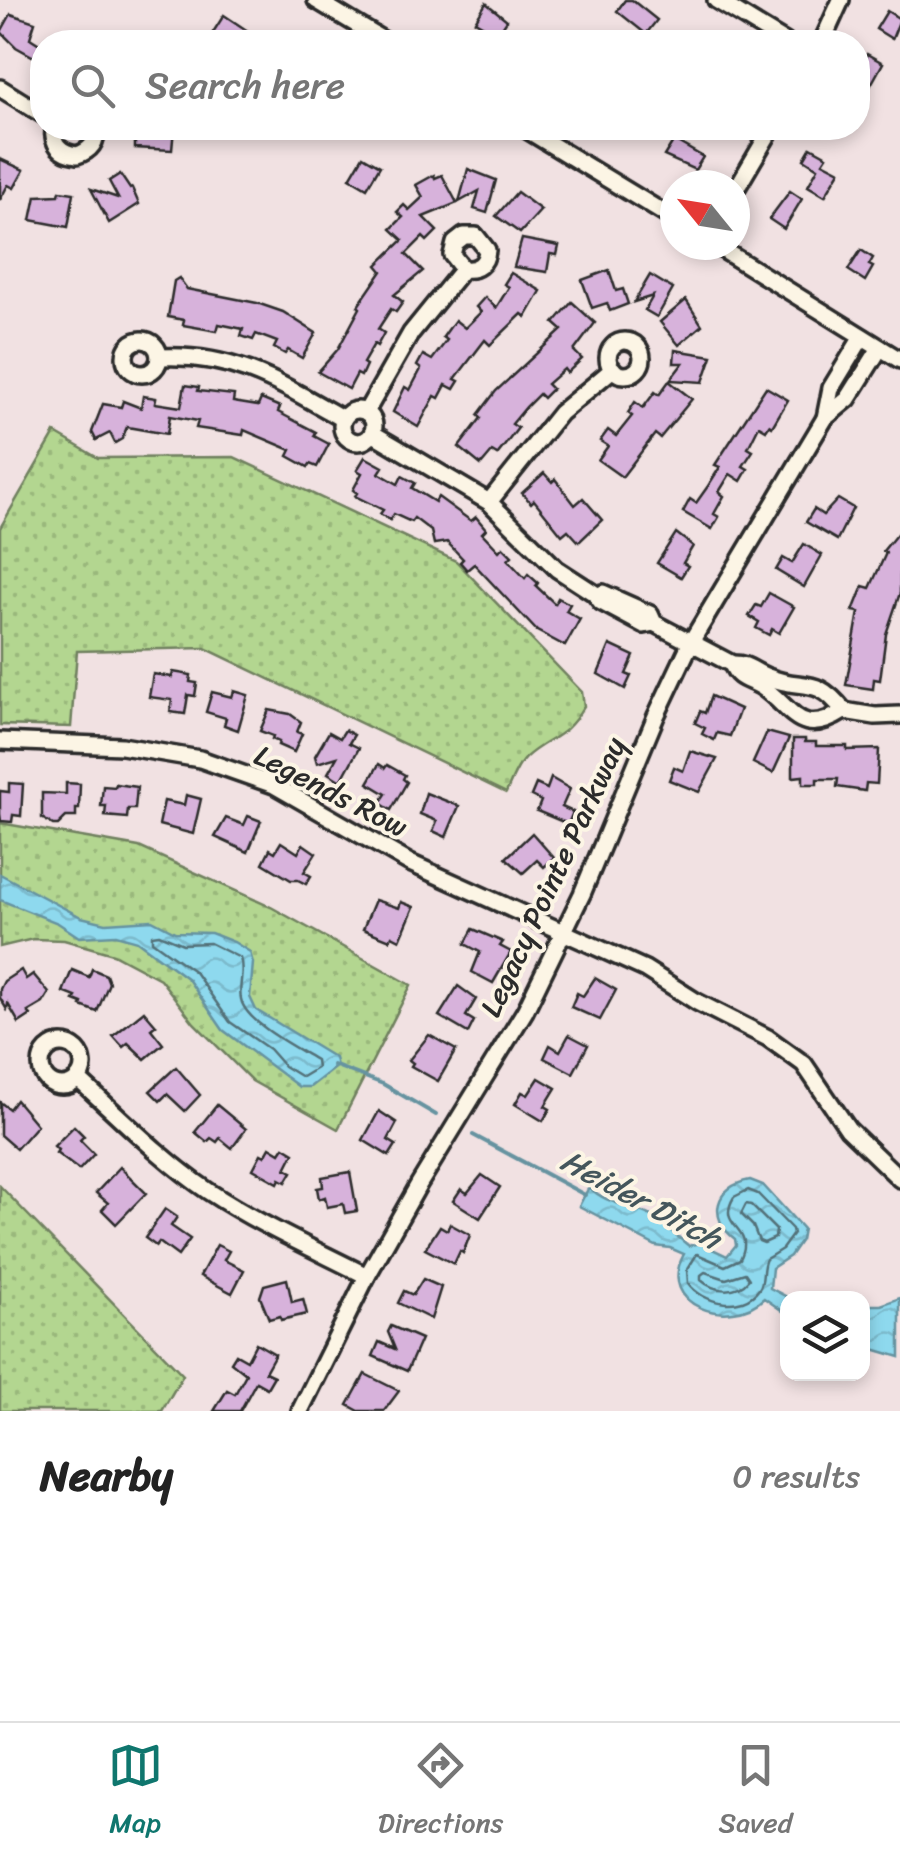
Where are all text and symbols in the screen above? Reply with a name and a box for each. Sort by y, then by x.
search box [30,30,870,140]
text: Search here [145,52,345,119]
icon: search [65,58,120,113]
north arrow [660,170,750,260]
street label: Legacy Pointe Parkway [464,727,642,1026]
street label: Legends Row [244,729,418,853]
water label: Heider Ditch [550,1133,734,1267]
map controls [780,1291,870,1381]
button: layers [780,1291,870,1381]
text: Nearby [40,1439,173,1513]
text: 0 results [732,1448,860,1505]
tab: Map [108,1738,163,1847]
tab: Directions [378,1738,503,1847]
tab: Saved [719,1738,792,1847]

